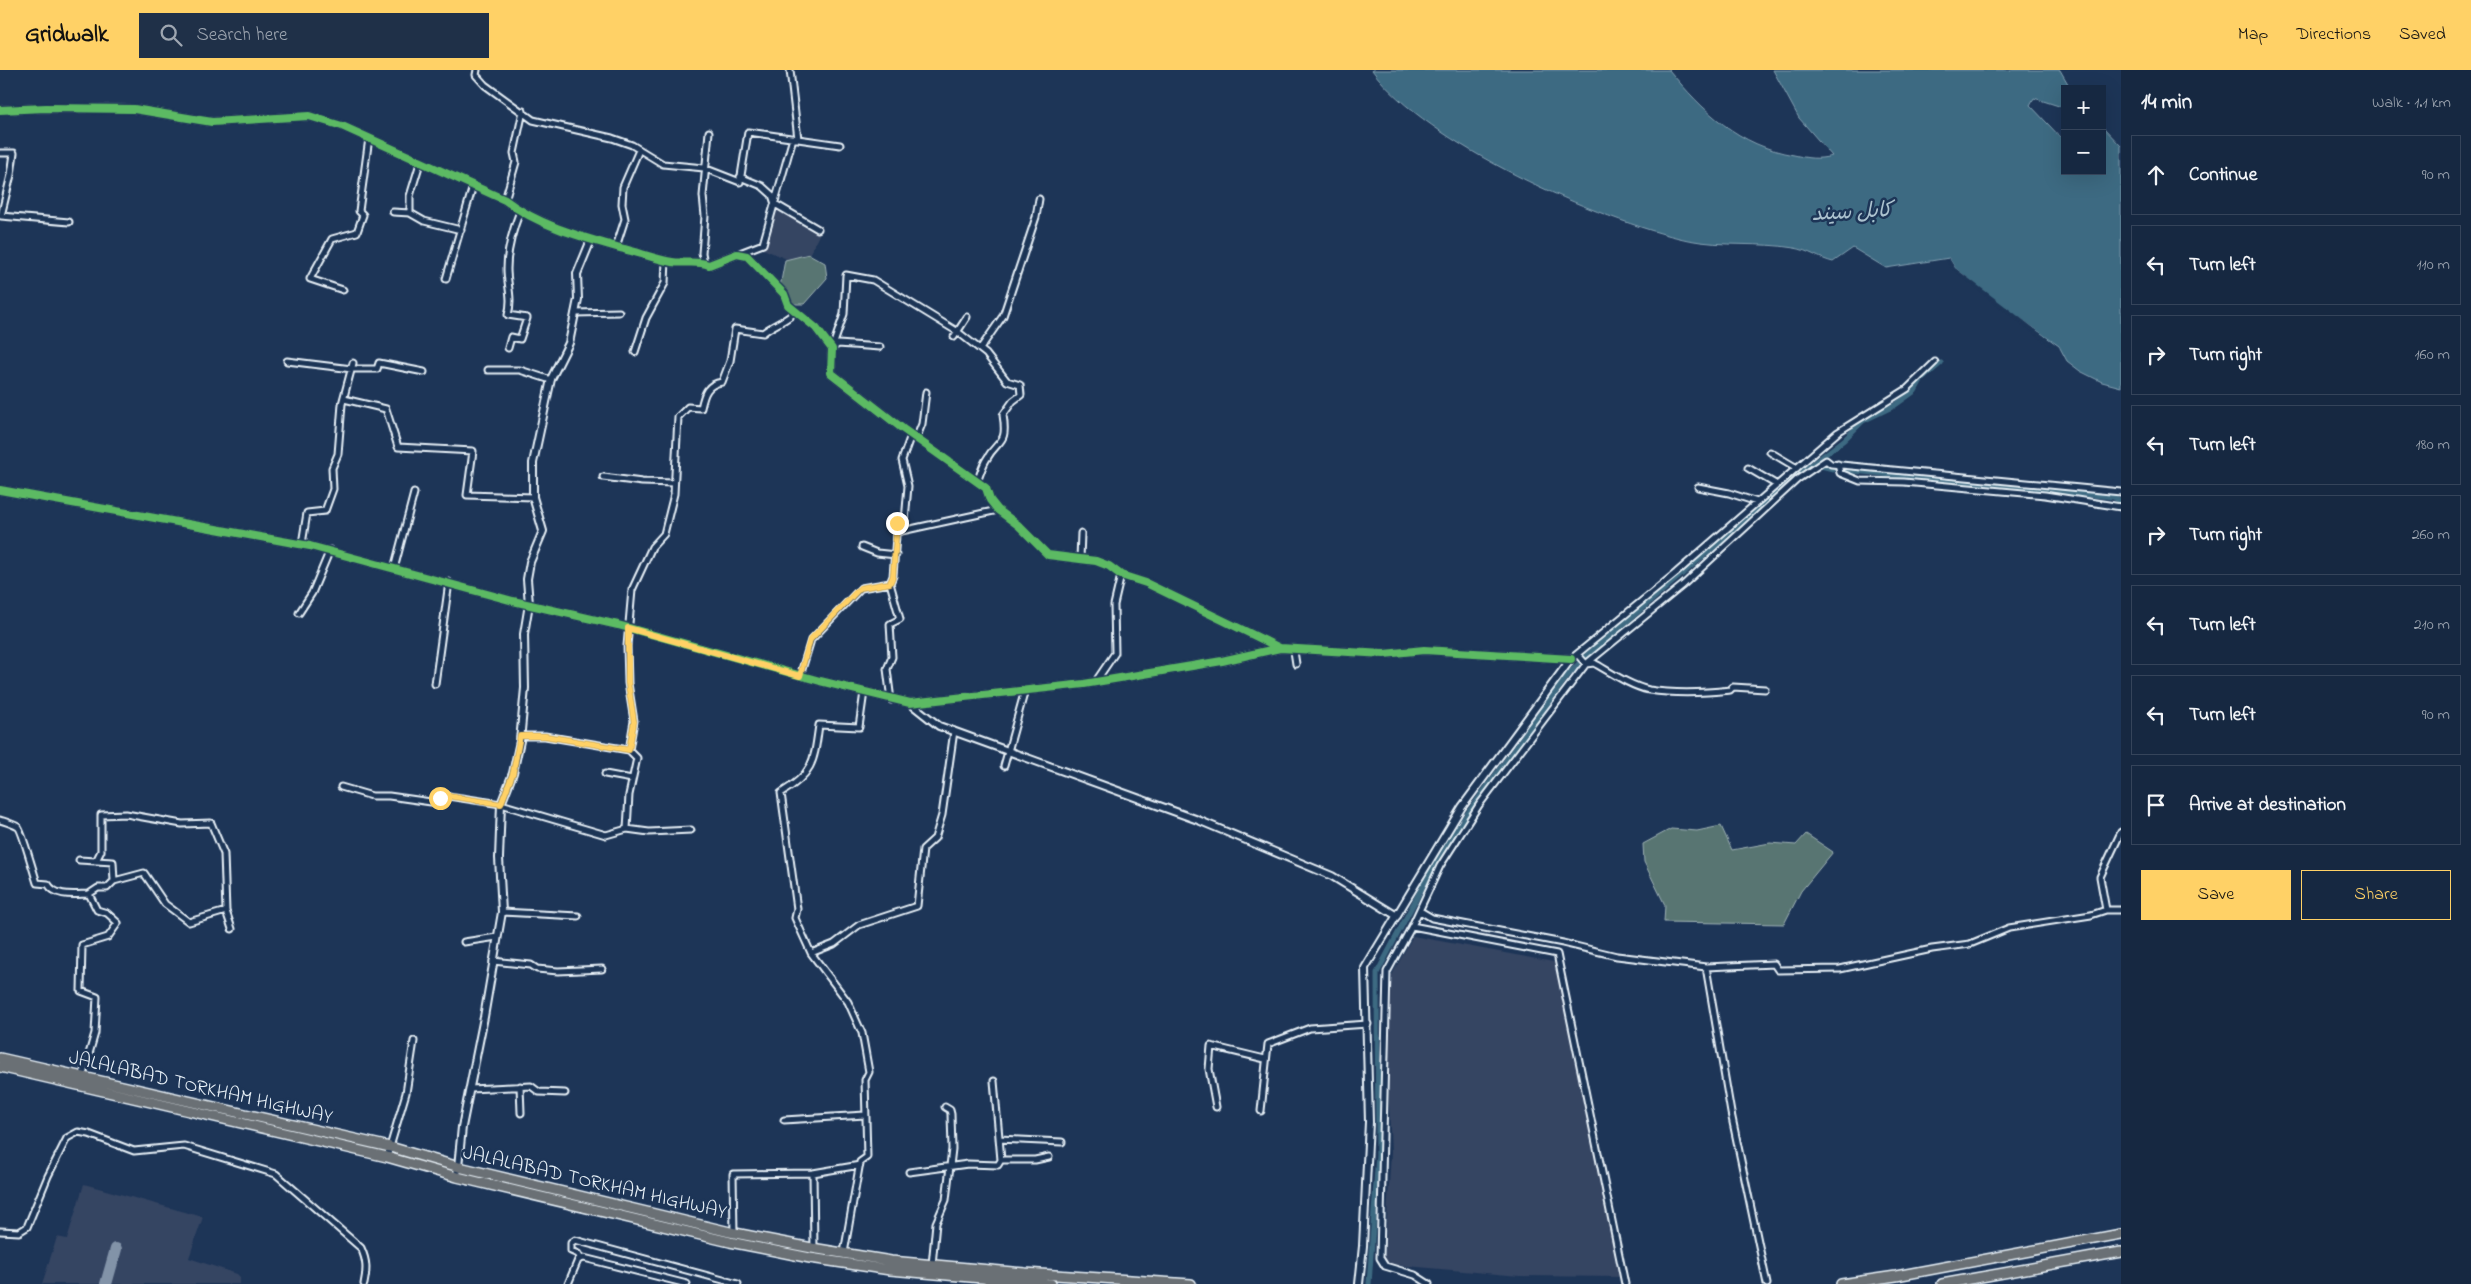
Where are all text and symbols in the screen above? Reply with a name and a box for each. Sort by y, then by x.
search box [139,13,489,58]
text: Gridwalk [25,18,109,53]
icon: search [157,21,185,49]
text: Search here [197,22,288,49]
text: Map [2238,22,2268,48]
text: Directions [2296,22,2371,48]
text: Saved [2399,22,2446,48]
map controls [2061,85,2106,175]
button: + [2061,85,2106,130]
text: 14 min [2141,88,2192,118]
text: Walk · 1.1 km [2372,91,2451,115]
button: − [2061,130,2106,175]
icon: ahead [2142,161,2170,189]
text: Continue [2189,162,2257,189]
text: 90 m [2422,163,2450,187]
water label: کابل سيند [1811,196,1897,230]
icon: left [2142,251,2170,279]
text: Turn left [2189,252,2256,279]
text: 110 m [2416,253,2450,277]
icon: right [2142,341,2170,369]
text: Turn right [2189,342,2262,369]
text: 160 m [2415,343,2450,367]
icon: left [2142,431,2170,459]
text: Turn left [2189,432,2256,459]
text: 180 m [2416,433,2450,457]
route end [886,512,909,535]
icon: right [2142,521,2170,549]
text: Turn right [2189,522,2262,549]
text: 260 m [2412,523,2450,547]
icon: left [2142,611,2170,639]
text: Turn left [2189,612,2256,639]
text: 210 m [2414,613,2450,637]
icon: left [2142,701,2170,729]
text: Turn left [2189,702,2256,729]
text: 90 m [2422,703,2450,727]
route start [429,787,452,810]
icon: arrive [2142,791,2170,819]
text: Arrive at destination [2189,792,2346,819]
button: Save [2141,870,2291,920]
button: Share [2301,870,2451,920]
street label: JALALABAD TORKHAM HIGHWAY [66,1044,335,1133]
street label: JALALABAD TORKHAM HIGHWAY [460,1139,729,1228]

